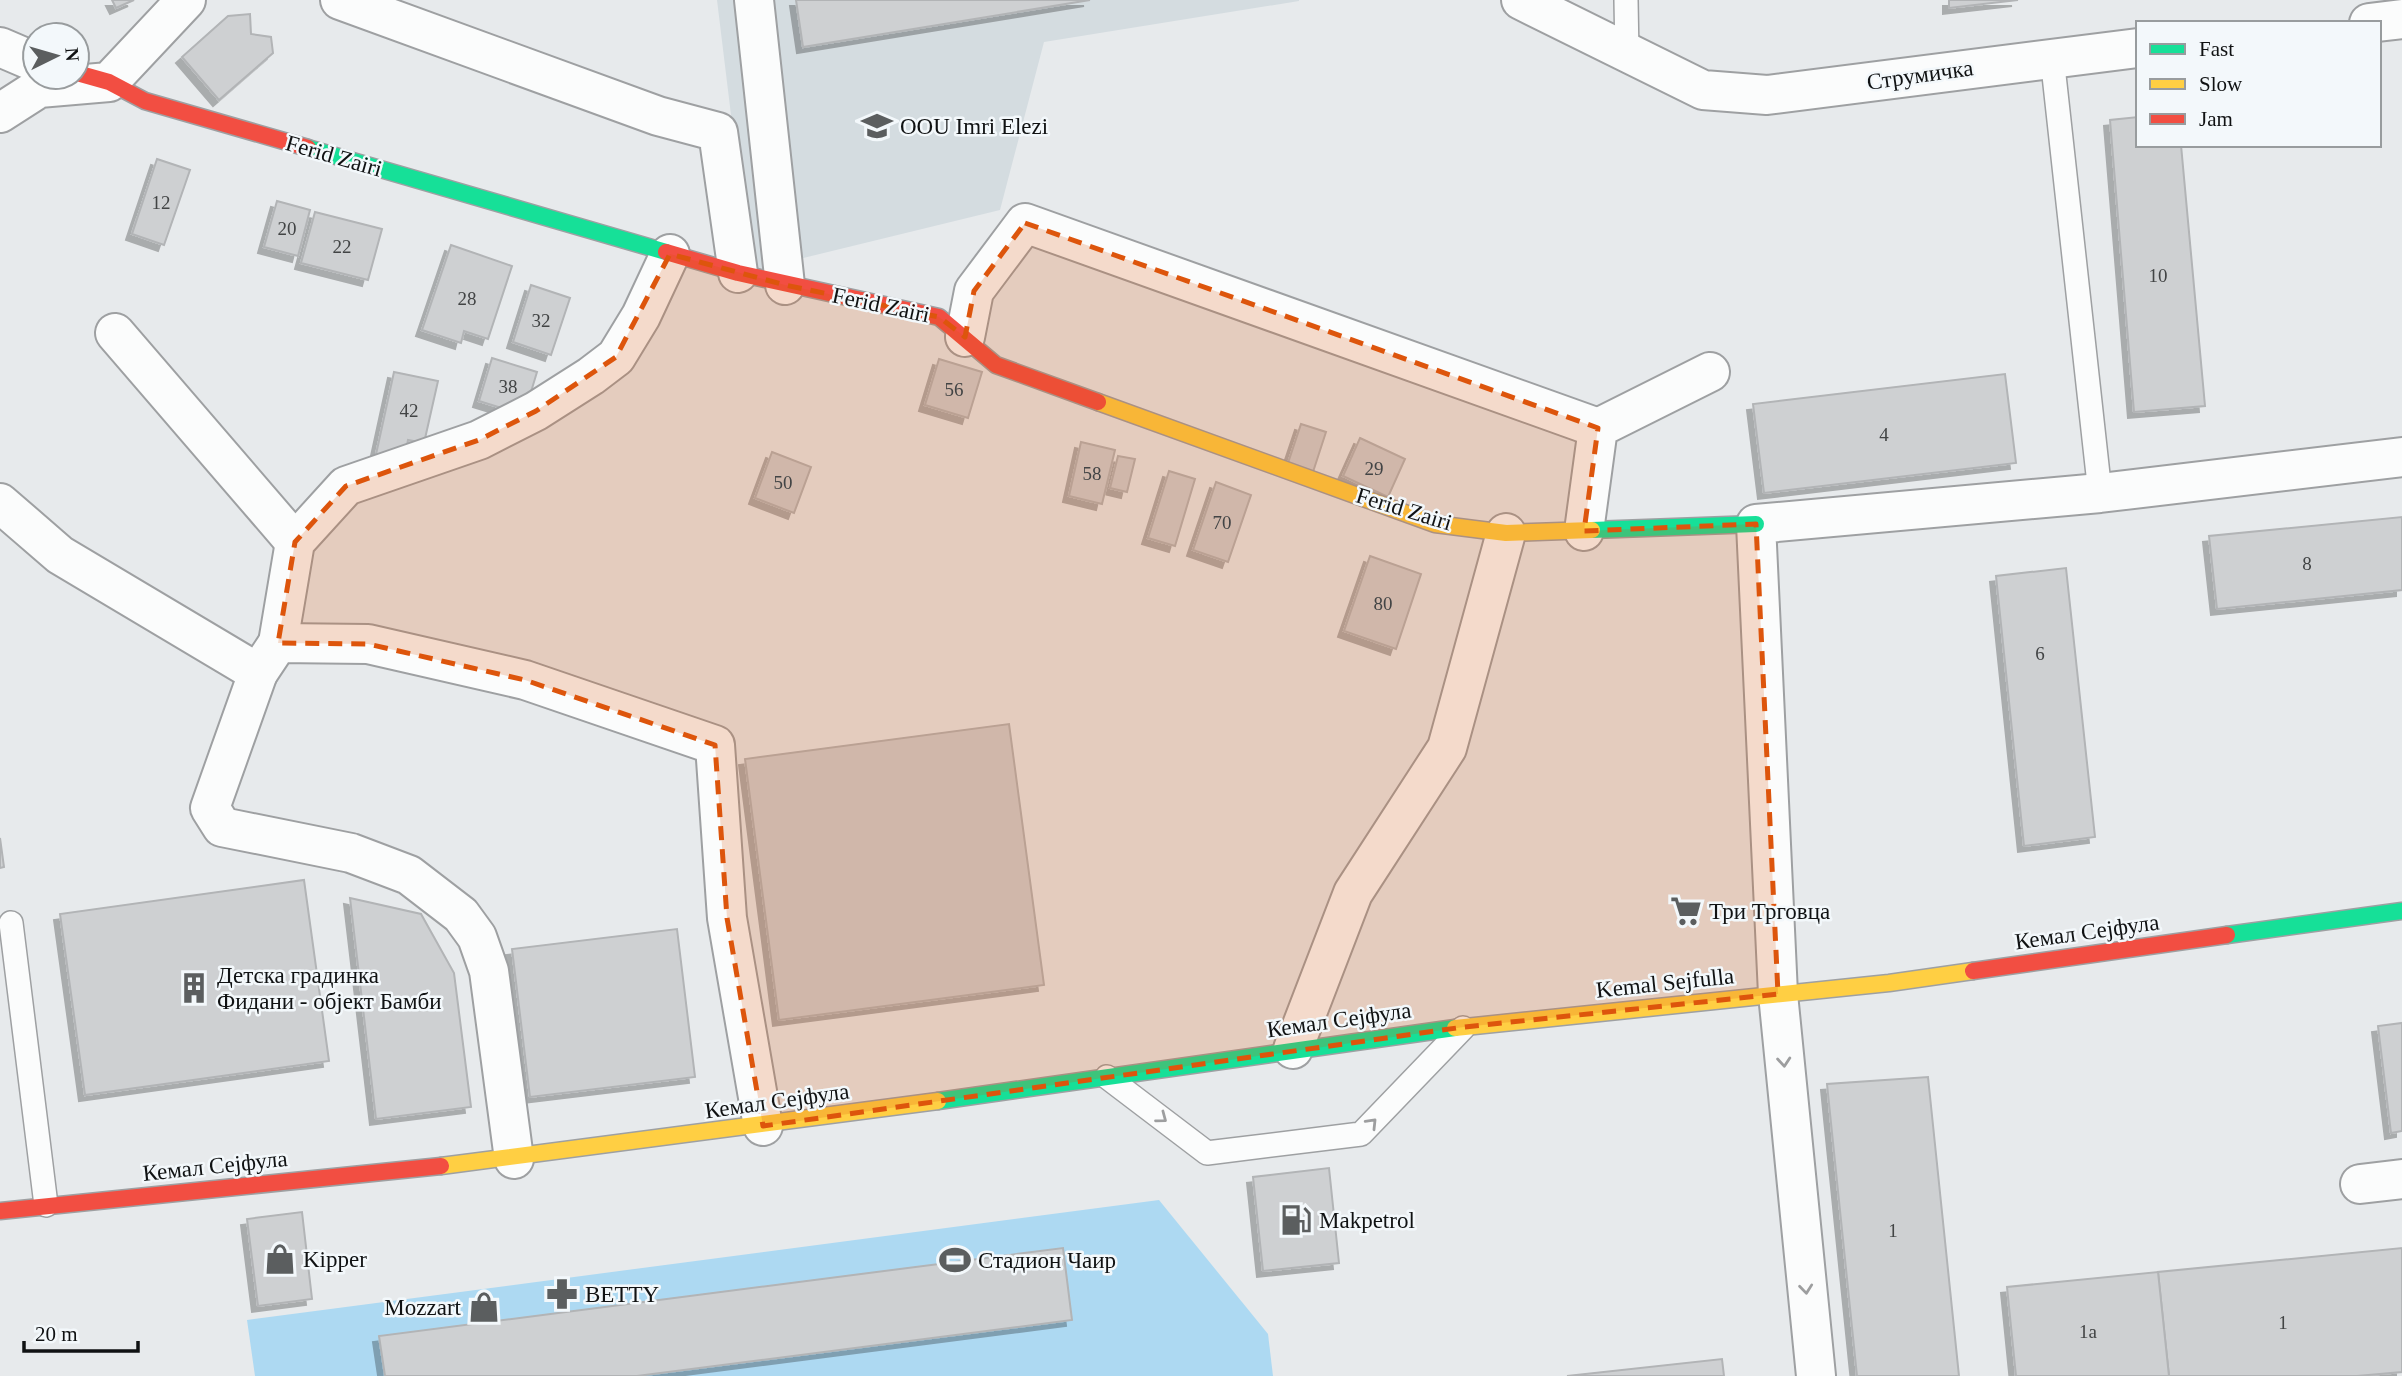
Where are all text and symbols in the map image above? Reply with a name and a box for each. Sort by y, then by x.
north arrow [21,21,91,91]
legend [2136,21,2381,147]
text: Fast [2199,37,2234,61]
text: N [61,47,84,63]
street label: Струмичка [1865,55,1975,95]
text: Slow [2199,72,2243,96]
text: Jam [2199,107,2233,131]
school or university icon: OOU Imri Elezi [860,109,894,143]
place label: OOU Imri Elezi [900,114,1048,139]
street label: Ferid Zairi [283,130,385,182]
house number: 12 [152,192,171,213]
house number: 20 [278,218,297,239]
house number: 22 [333,236,352,257]
house number: 10 [2149,265,2168,286]
street label: Ferid Zairi [830,282,932,328]
house number: 28 [458,288,477,309]
house number: 32 [532,310,551,331]
house number: 38 [499,376,518,397]
house number: 56 [945,379,964,400]
house number: 42 [400,400,419,421]
house number: 4 [1879,424,1889,445]
house number: 29 [1365,458,1384,479]
house number: 58 [1083,463,1102,484]
house number: 50 [774,472,793,493]
street label: Ferid Zairi [1353,483,1455,535]
house number: 70 [1213,512,1232,533]
house number: 8 [2302,553,2312,574]
house number: 80 [1374,593,1393,614]
house number: 6 [2035,643,2045,664]
supermarket icon: Три Трговца [1669,894,1703,928]
place label: Три Трговца [1709,899,1830,924]
street label: Кемал Сејфула [2013,910,2161,954]
place label: Детска градинка Фидани - објект Бамби [217,963,442,1014]
street label: Kemal Sejfulla [1595,963,1735,1003]
building icon: Детска градинка Фидани - објект Бамби [177,971,211,1005]
street label: Кемал Сејфула [1265,998,1413,1042]
one-way arrow [1776,1057,1791,1068]
street label: Кемал Сејфула [703,1079,851,1123]
one-way arrow [1154,1110,1166,1122]
one-way arrow [1363,1118,1376,1131]
street label: Кемал Сејфула [141,1146,289,1186]
fuel station icon: Makpetrol [1279,1203,1313,1237]
place label: Makpetrol [1319,1208,1415,1233]
house number: 1 [1888,1220,1898,1241]
shop icon: Kipper [263,1242,297,1276]
sports icon: Стадион Чаир [938,1243,972,1277]
place label: Kipper [303,1247,367,1272]
place label: Стадион Чаир [978,1248,1116,1273]
pharmacy icon: BETTY [545,1277,579,1311]
place label: BETTY [585,1282,659,1307]
one-way arrow [1799,1283,1814,1295]
shop icon: Mozzart [467,1290,501,1324]
place label: Mozzart [384,1295,462,1320]
scale bar [24,1310,138,1354]
house number: 1 [2278,1312,2288,1333]
house number: 1а [2079,1321,2098,1342]
text: 20 m [35,1322,78,1346]

